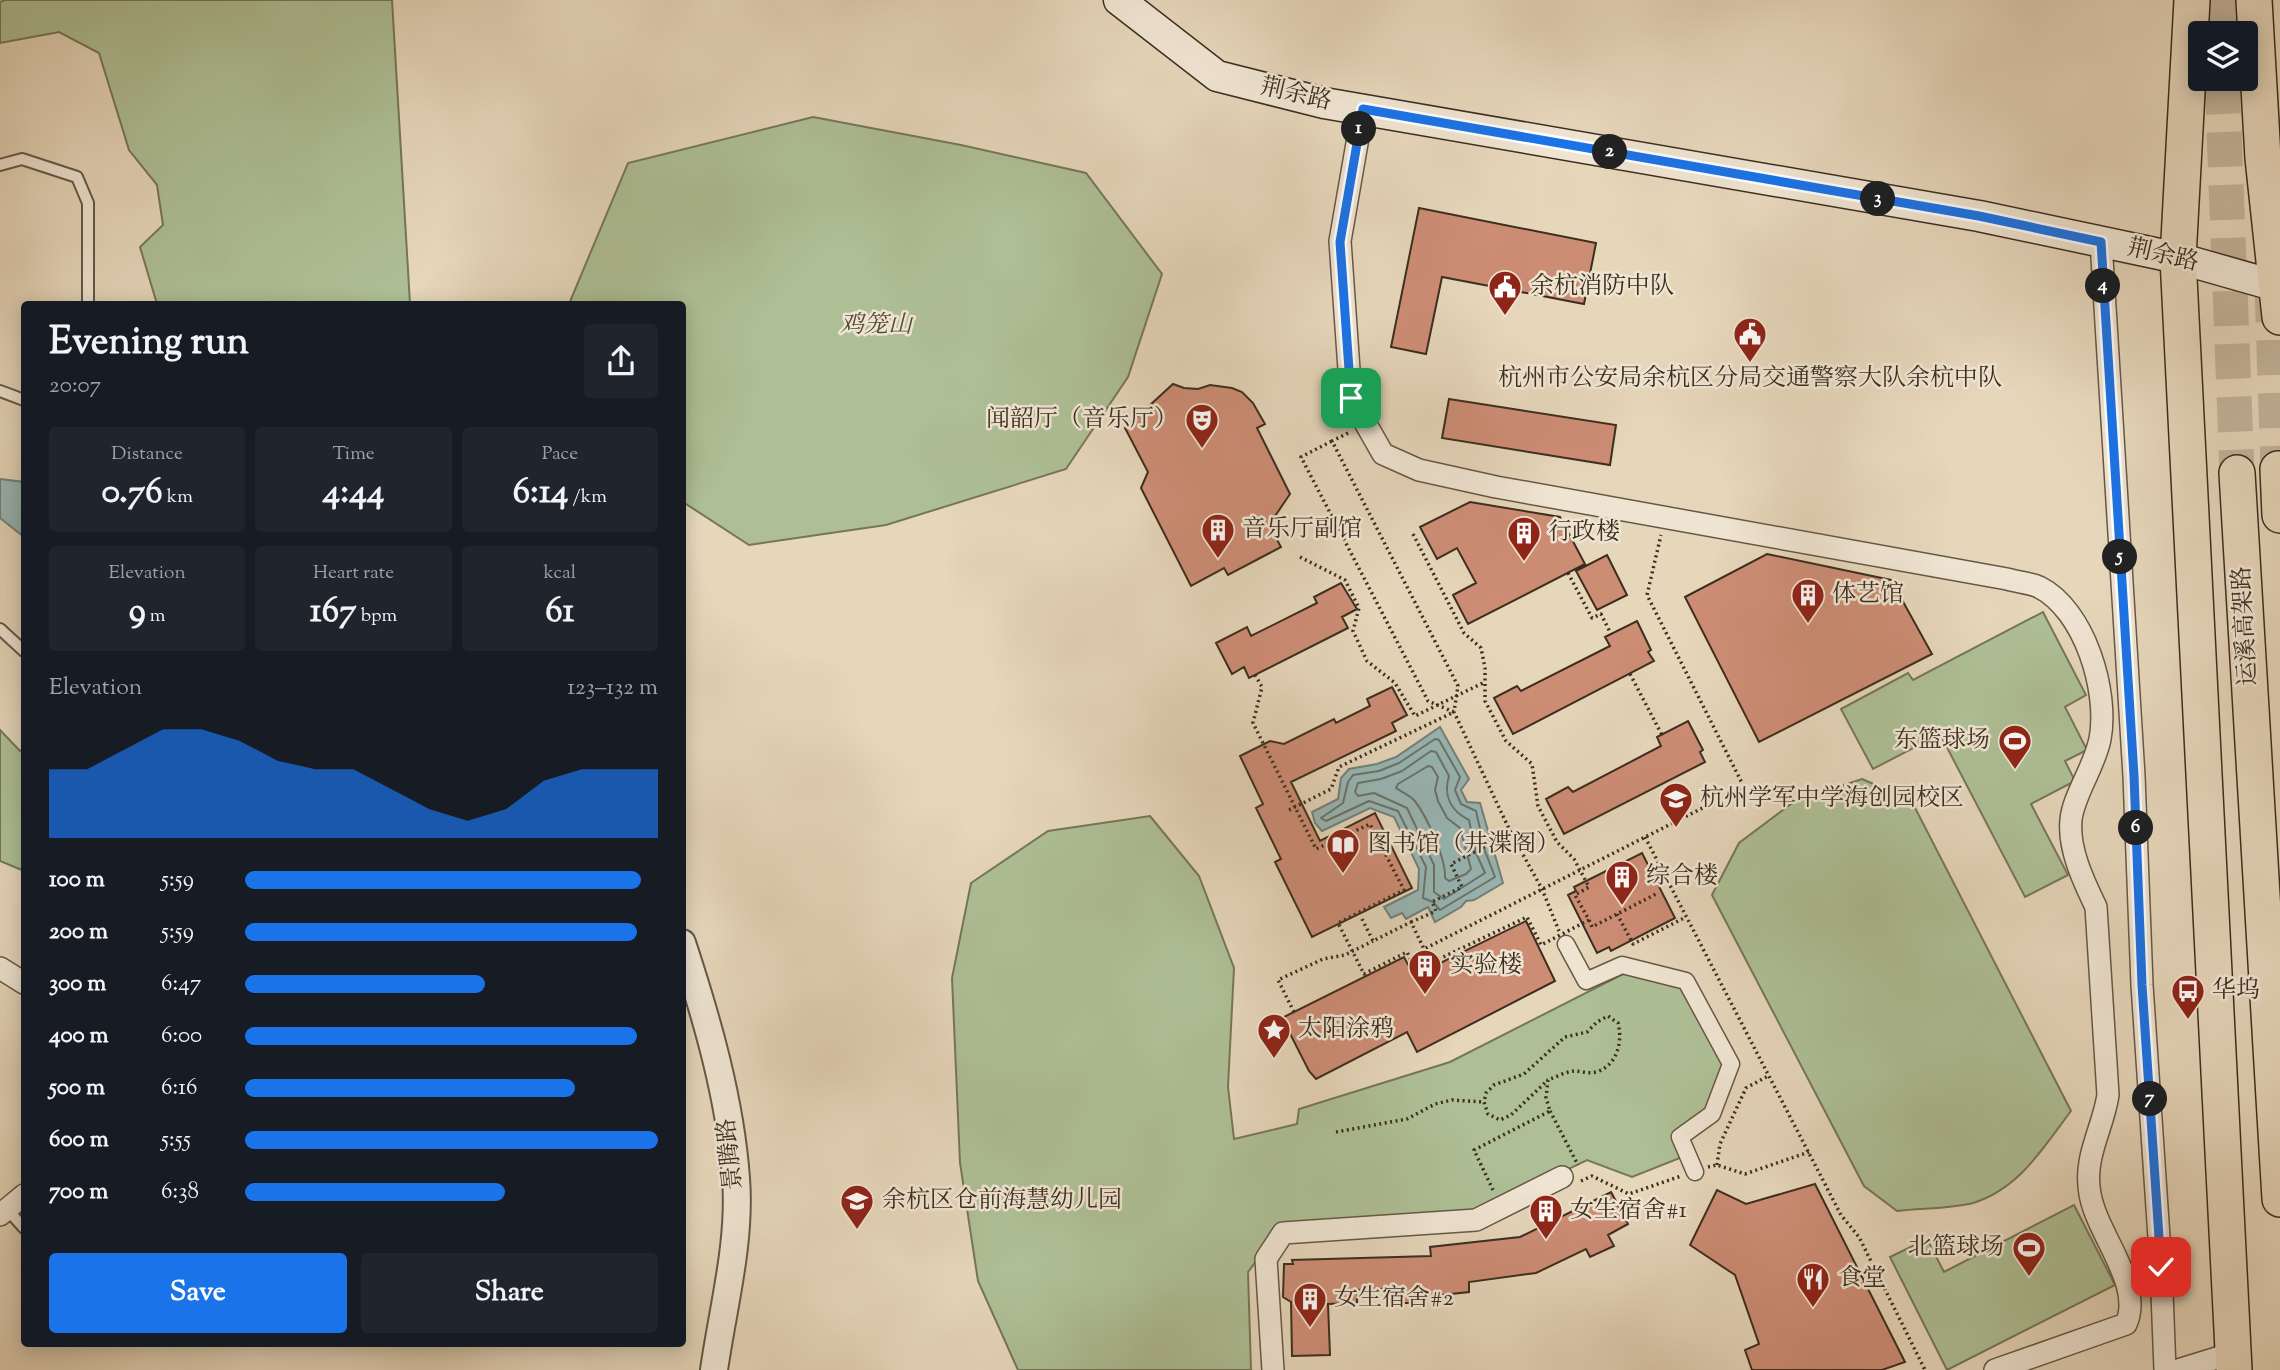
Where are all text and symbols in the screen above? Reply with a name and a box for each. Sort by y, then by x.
map controls [2188,21,2258,91]
button: layers [2188,21,2258,91]
street label: 荆余路 [1257,70,1335,120]
pin: 1 [1342,111,1376,146]
text: 1 [1355,115,1362,142]
pin: 2 [1592,134,1628,170]
text: 2 [1605,138,1614,165]
pin: 3 [1860,182,1896,216]
text: 3 [1874,185,1881,212]
street label: 荆余路 [2124,231,2202,281]
public building icon: 余杭消防中队 [1486,268,1524,317]
pin: 4 [2086,268,2120,304]
place label: 余杭消防中队 [1530,270,1674,304]
text: 4 [2098,272,2107,299]
park label: 鸡笼山 [840,309,914,343]
public building icon: 杭州市公安局余杭区分局交通警察大队余杭中队 [1731,315,1769,364]
text: Evening run [49,317,249,371]
button: share [584,324,658,398]
place label: 杭州市公安局余杭区分局交通警察大队余杭中队 [1498,362,2002,396]
pin [1321,368,1381,428]
text: 20:07 [49,370,101,403]
icon: arrive [1332,379,1370,417]
theatre icon: 闻韶厅（音乐厅） [1183,401,1221,450]
place label: 闻韶厅（音乐厅） [986,403,1178,437]
text: Distance [111,441,183,468]
text: Time [332,441,375,468]
text: Pace [542,441,578,468]
text: 0.76 [101,468,163,519]
text: 4:44 [322,468,385,519]
text: 6:14 [513,468,568,519]
text: km [163,484,193,511]
text: /km [568,484,607,511]
building icon: 音乐厅副馆 [1199,511,1237,560]
place label: 音乐厅副馆 [1242,513,1362,547]
building icon: 行政楼 [1505,514,1543,563]
place label: 行政楼 [1548,516,1620,550]
pin: 5 [2102,540,2138,574]
text: 5 [2116,543,2123,570]
text: Elevation [109,560,186,587]
text: Heart rate [313,560,394,587]
text: kcal [543,560,576,587]
street label: 运溪高架路 [2226,565,2266,687]
building icon: 体艺馆 [1789,576,1827,625]
place label: 体艺馆 [1832,578,1904,612]
text: 9 [129,587,146,638]
text: 167 [310,587,357,638]
text: 61 [545,587,574,638]
text: m [146,603,166,630]
text: bpm [357,603,397,630]
text: Elevation [49,672,142,705]
text: 123–132 m [567,672,658,705]
sports icon: 东篮球场 [1996,722,2034,771]
place label: 东篮球场 [1894,724,1990,758]
school or university icon: 杭州学军中学海创园校区 [1657,780,1695,829]
place label: 杭州学军中学海创园校区 [1700,782,1964,816]
pin: 6 [2118,810,2154,846]
text: 6 [2131,814,2140,841]
library icon: 图书馆（井渫阁） [1324,826,1362,875]
place label: 图书馆（井渫阁） [1368,828,1560,862]
building icon: 综合楼 [1603,858,1641,907]
place label: 综合楼 [1646,860,1718,894]
text: 100 m [49,864,105,897]
text: 5:59 [161,864,194,897]
text: 200 m [49,916,108,949]
text: 5:59 [161,916,194,949]
building icon: 实验楼 [1406,947,1444,996]
place label: 实验楼 [1450,949,1522,983]
text: 300 m [49,968,106,1001]
text: 6:47 [161,968,201,1001]
bus stop icon: 华坞 [2169,972,2207,1021]
place label: 华坞 [2212,974,2260,1008]
place icon: 太阳涂鸦 [1255,1011,1293,1060]
place label: 太阳涂鸦 [1298,1013,1394,1047]
text: 400 m [49,1020,109,1053]
text: 6:00 [161,1020,202,1053]
text: 500 m [49,1072,105,1105]
text: 6:16 [161,1072,197,1105]
pin: 7 [2132,1082,2168,1116]
text: 7 [2145,1085,2154,1112]
street label: 景腾路 [710,1116,752,1192]
text: 600 m [49,1124,109,1157]
text: 5:55 [161,1124,191,1157]
text: 700 m [49,1176,108,1209]
text: 6:38 [161,1176,199,1209]
school or university icon: 余杭区仓前海慧幼儿园 [838,1182,876,1231]
place label: 余杭区仓前海慧幼儿园 [882,1184,1122,1218]
building icon: 女生宿舍#1 [1527,1192,1565,1241]
place label: 女生宿舍#1 [1570,1194,1687,1228]
sports icon: 北篮球场 [2010,1229,2048,1278]
place label: 北篮球场 [1908,1231,2004,1265]
pin [2131,1237,2191,1297]
icon: check [2142,1248,2180,1286]
button: Save [49,1253,347,1333]
button: Share [361,1253,658,1333]
restaurant icon: 食堂 [1794,1260,1832,1309]
place label: 食堂 [1838,1262,1886,1296]
building icon: 女生宿舍#2 [1291,1280,1329,1329]
place label: 女生宿舍#2 [1334,1282,1454,1316]

